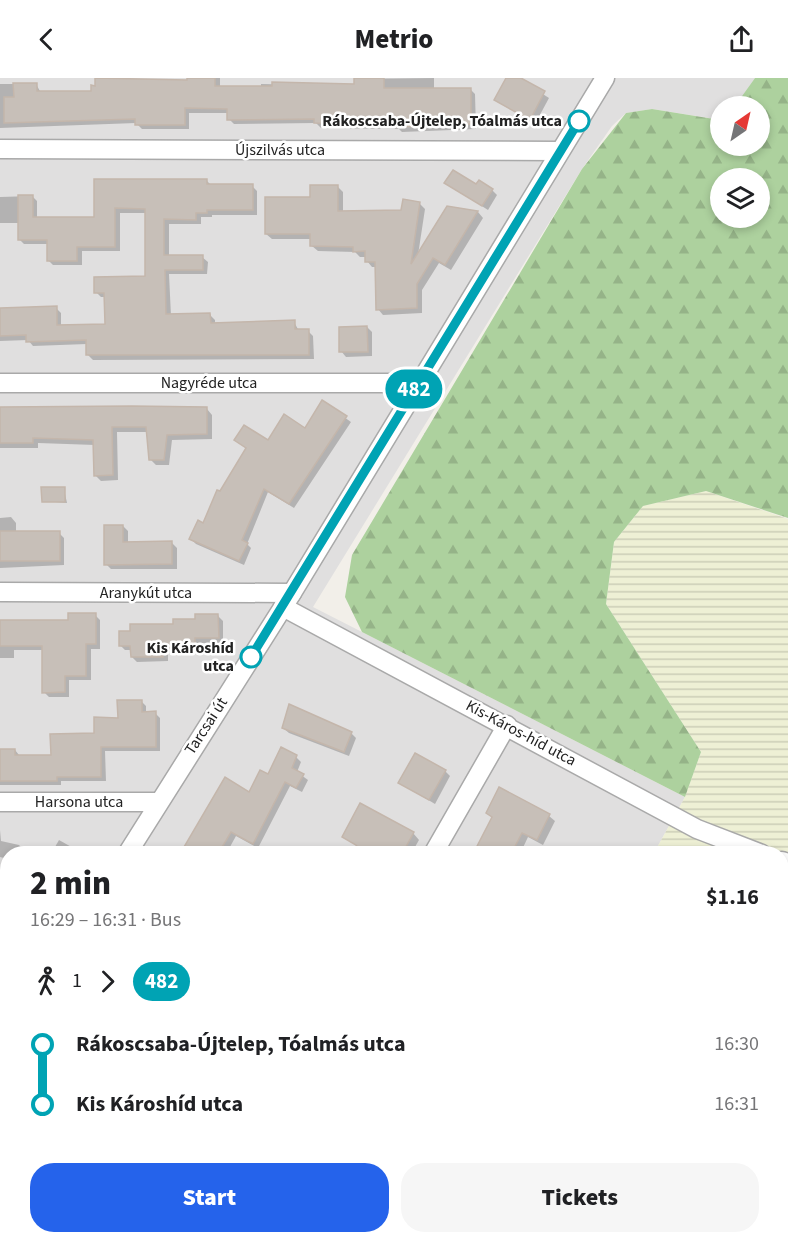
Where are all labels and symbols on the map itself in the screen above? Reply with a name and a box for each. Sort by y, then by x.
north arrow [710,96,770,156]
place label: Rákoscsaba-Újtelep, Tóalmás utca [322,110,562,132]
marker: Rákoscsaba-Újtelep, Tóalmás utca [568,110,590,132]
street label: Újszilvás utca [235,139,325,161]
line badge: 482 [380,370,448,408]
street label: Nagyréde utca [161,372,257,394]
street label: Aranykút utca [100,582,192,604]
place label: Kis Károshíd utca [146,637,234,677]
marker: Kis Károshíd utca [240,646,262,668]
street label: Tarcsai út [179,693,233,759]
street label: Kis-Káros-híd utca [462,695,580,771]
street label: Harsona utca [35,791,123,813]

